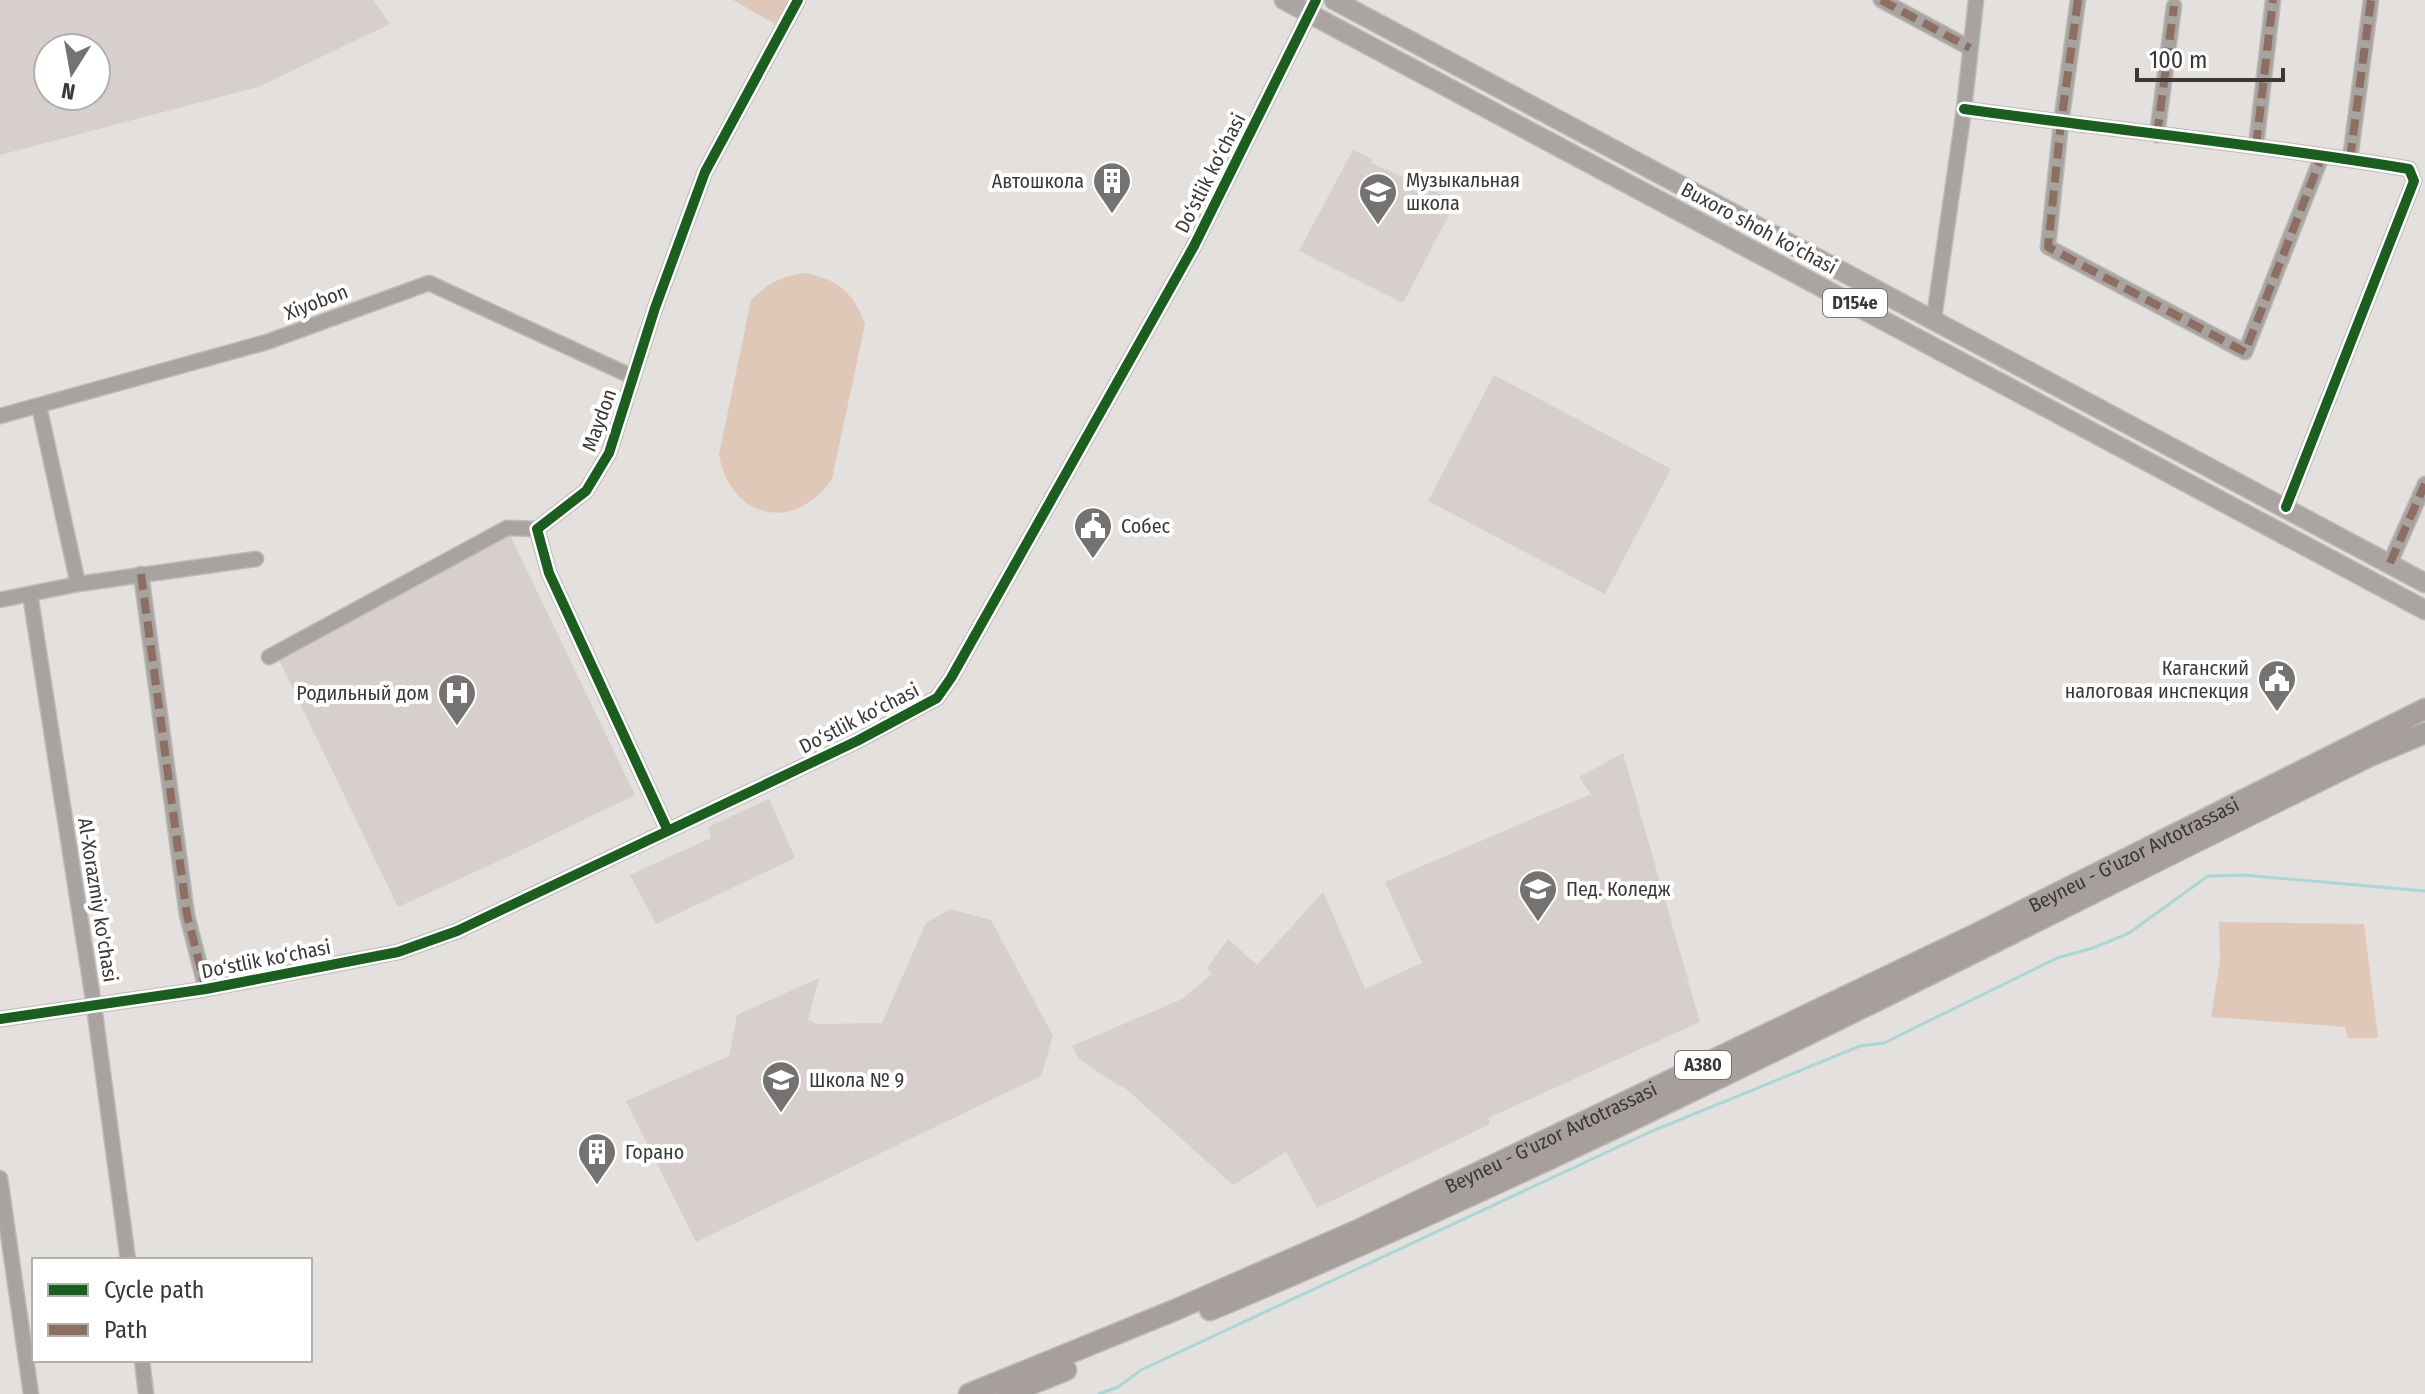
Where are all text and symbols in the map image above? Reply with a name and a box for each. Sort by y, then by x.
north arrow [32,32,112,112]
scale bar [2137,32,2283,82]
text: 100 m [2149,46,2207,74]
text: N [59,77,77,106]
street label: Do‘stlik ko‘chasi [1170,109,1250,237]
building icon: Автошкола [1091,160,1133,215]
place label: Музыкальная школа [1406,168,1520,215]
place label: Автошкола [992,169,1084,193]
school or university icon: Музыкальная школа [1357,171,1399,226]
street label: Buxoro shoh ko'chasi [1677,177,1841,279]
street label: Xiyobon [281,279,351,325]
road number: D154e [1823,289,1887,317]
street label: Maydon [577,386,621,454]
public building icon: Собеc [1072,505,1114,560]
place label: Собеc [1121,514,1171,538]
place label: Каганский налоговая инспекция [2065,656,2249,703]
public building icon: Каганский налоговая инспекция [2256,658,2298,713]
hospital icon: Родильный дом [436,672,478,727]
street label: Do‘stlik ko‘chasi [795,678,923,758]
place label: Родильный дом [296,681,429,705]
street label: Beyneu - G'uzor Avtotrassasi [2025,792,2243,918]
street label: Al-Xorazmiy ko'chasi [73,816,123,984]
school or university icon: Пед. Коледж [1517,868,1559,923]
place label: Пед. Коледж [1566,877,1671,901]
street label: Do‘stlik ko‘chasi [199,935,333,983]
road number: A380 [1675,1051,1731,1079]
school or university icon: Школа № 9 [760,1059,802,1114]
place label: Школа № 9 [809,1068,904,1092]
street label: Beyneu - G'uzor Avtotrassasi [1441,1077,1661,1199]
building icon: Горано [576,1131,618,1186]
place label: Горано [625,1140,684,1164]
legend [32,1258,312,1362]
text: Cycle path [104,1276,204,1304]
text: Path [104,1316,148,1344]

